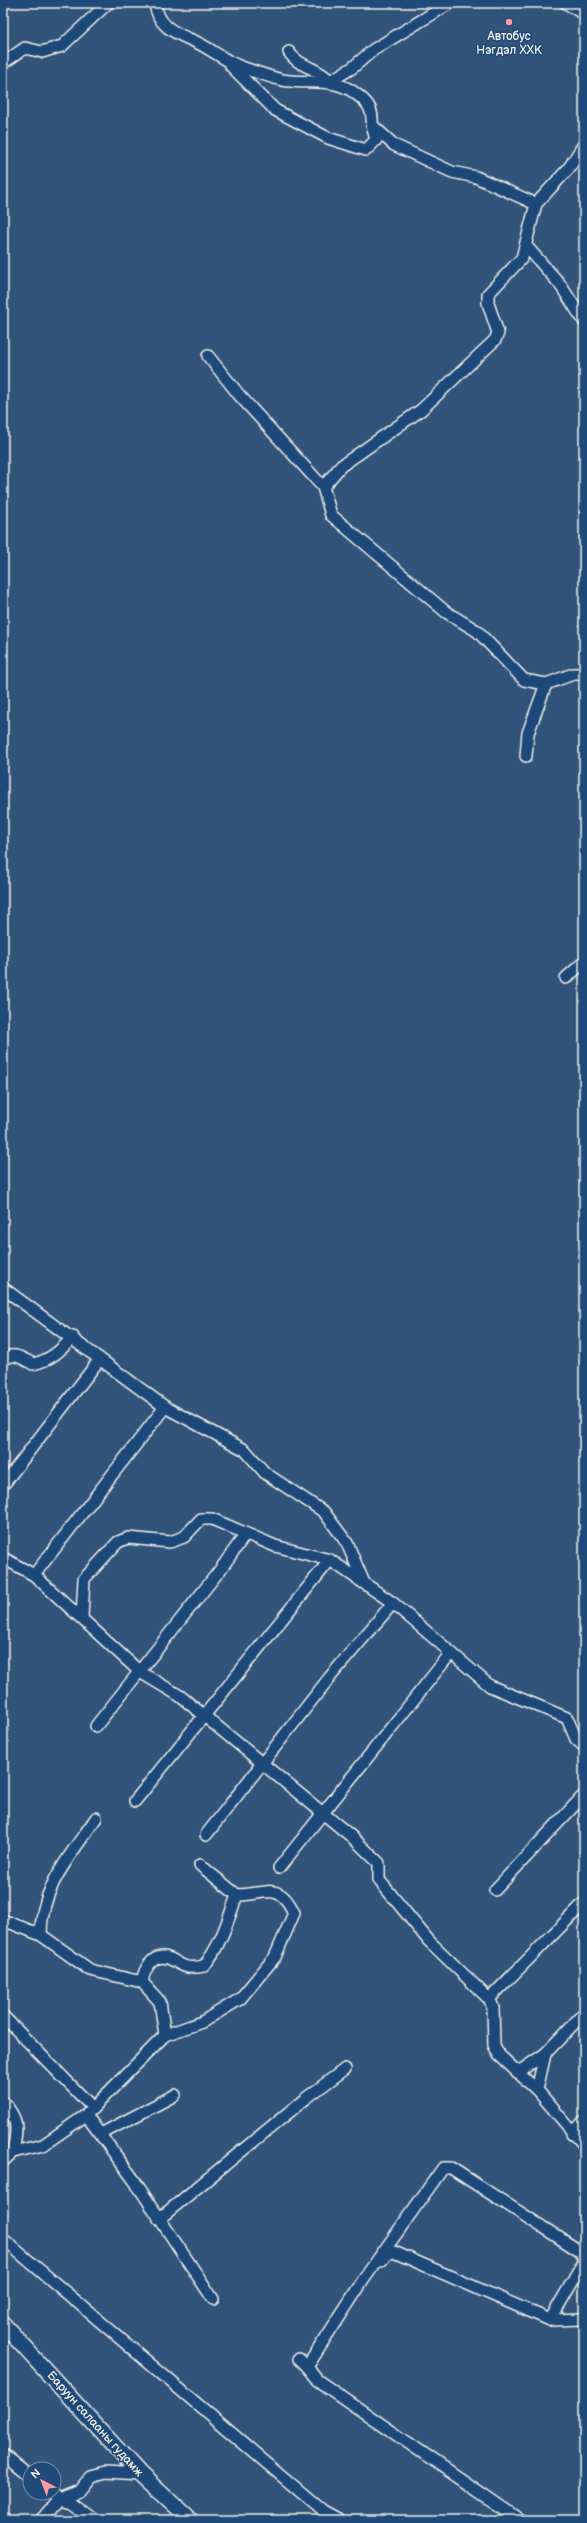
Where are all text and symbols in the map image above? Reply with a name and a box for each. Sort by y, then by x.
marker: Автобус Нэгдэл ХХК [504,17,514,27]
place label: Автобус Нэгдэл ХХК [476,29,542,58]
street label: Баруун салааны гудамж [44,2368,147,2480]
north arrow [22,2461,62,2501]
text: N [28,2466,43,2482]

